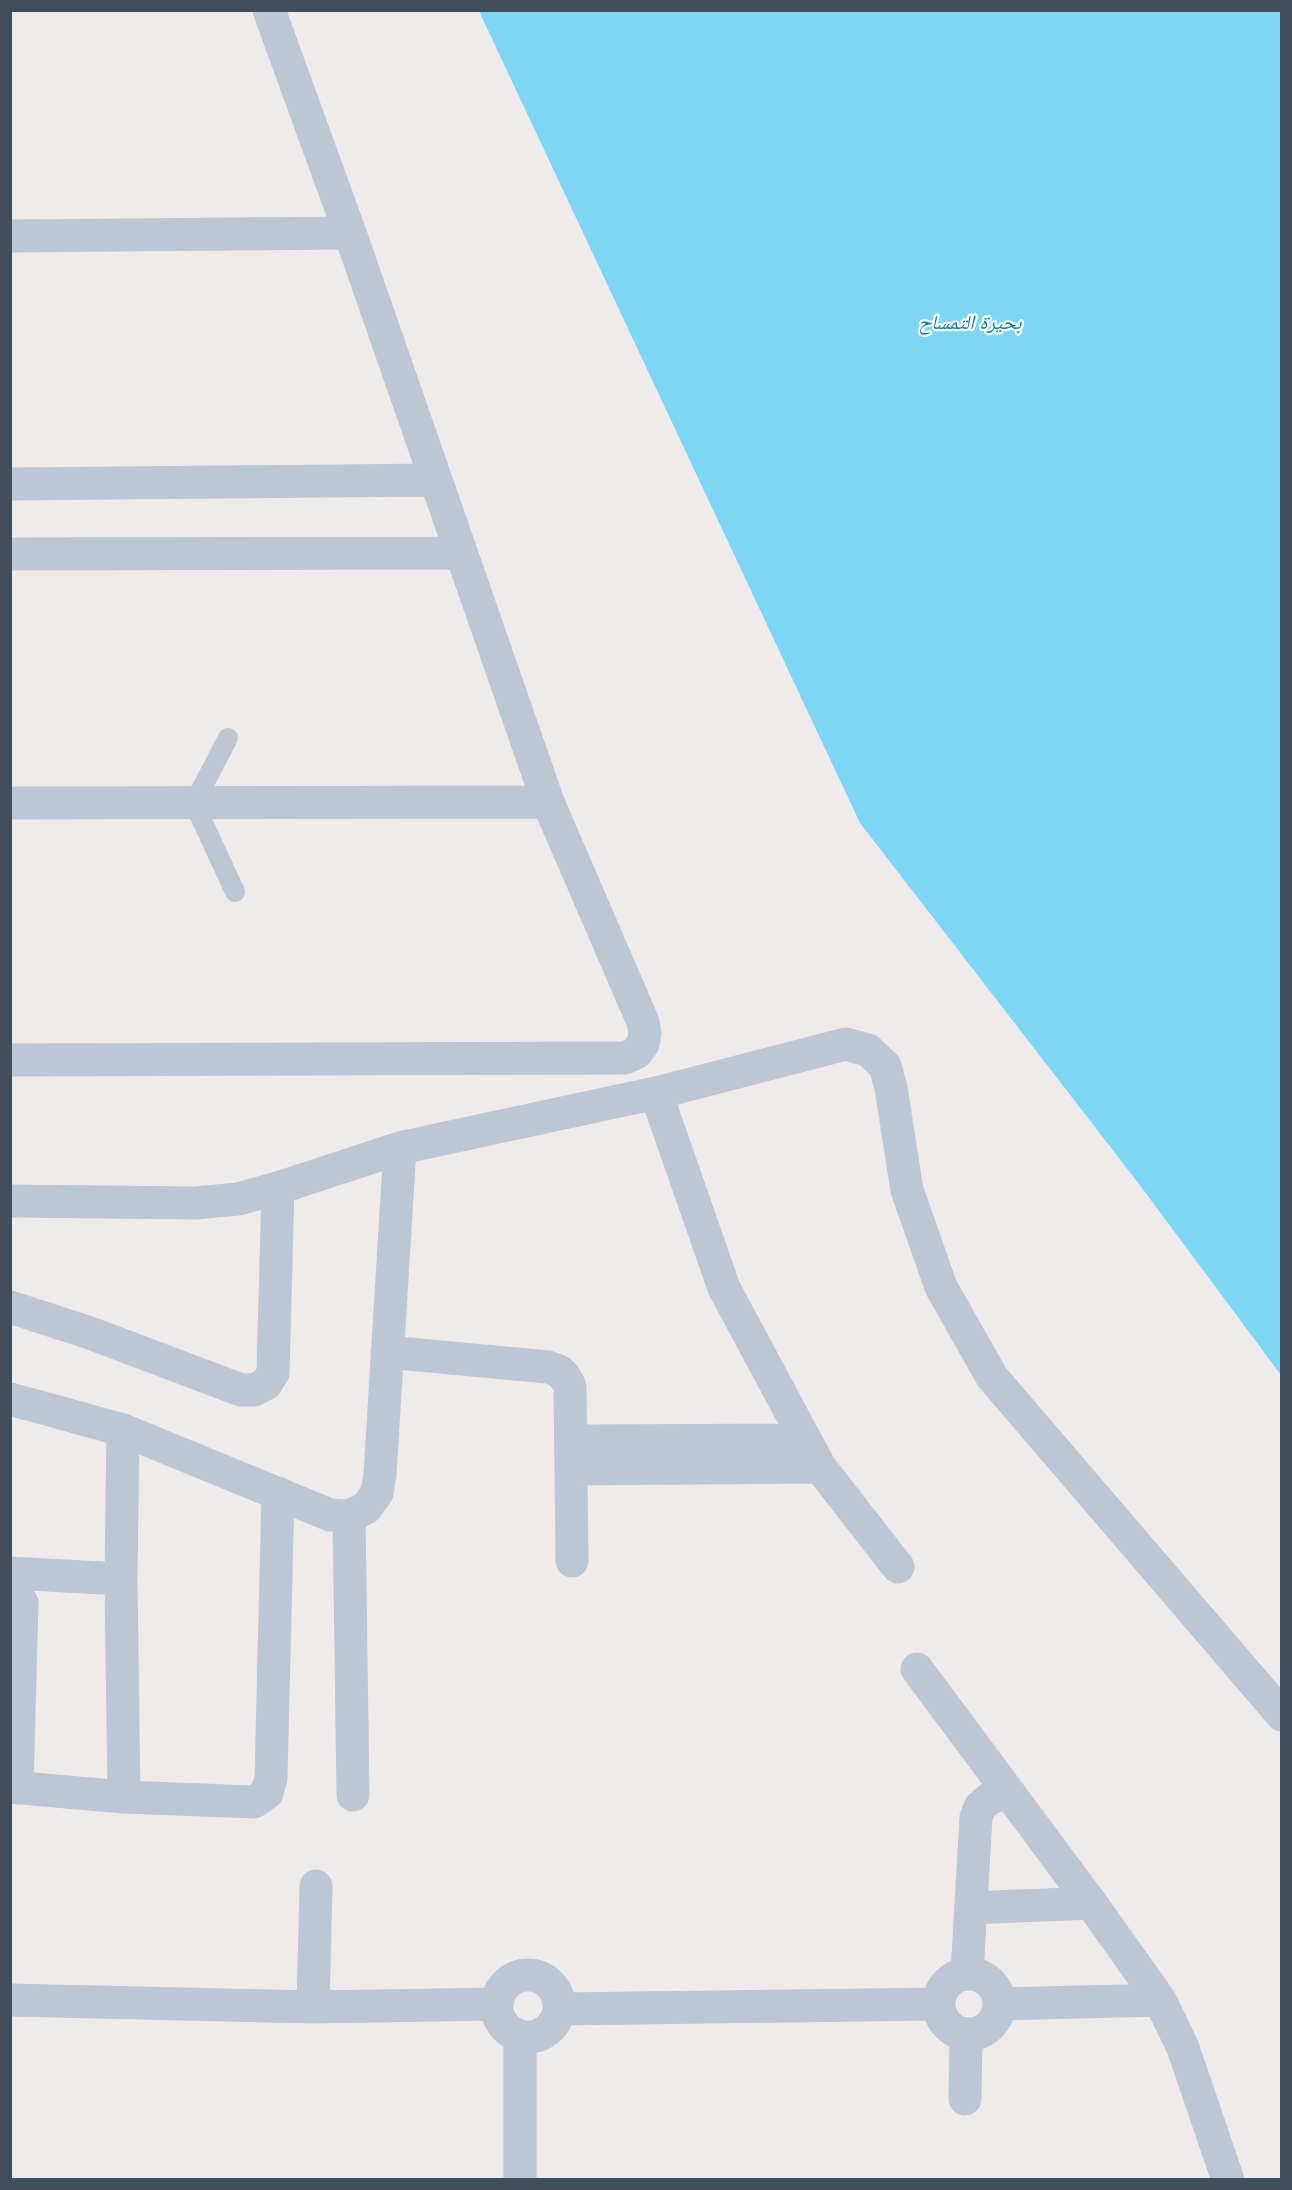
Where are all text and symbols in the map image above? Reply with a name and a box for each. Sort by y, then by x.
water label: بحيرة التمساح [919,311,1021,335]

